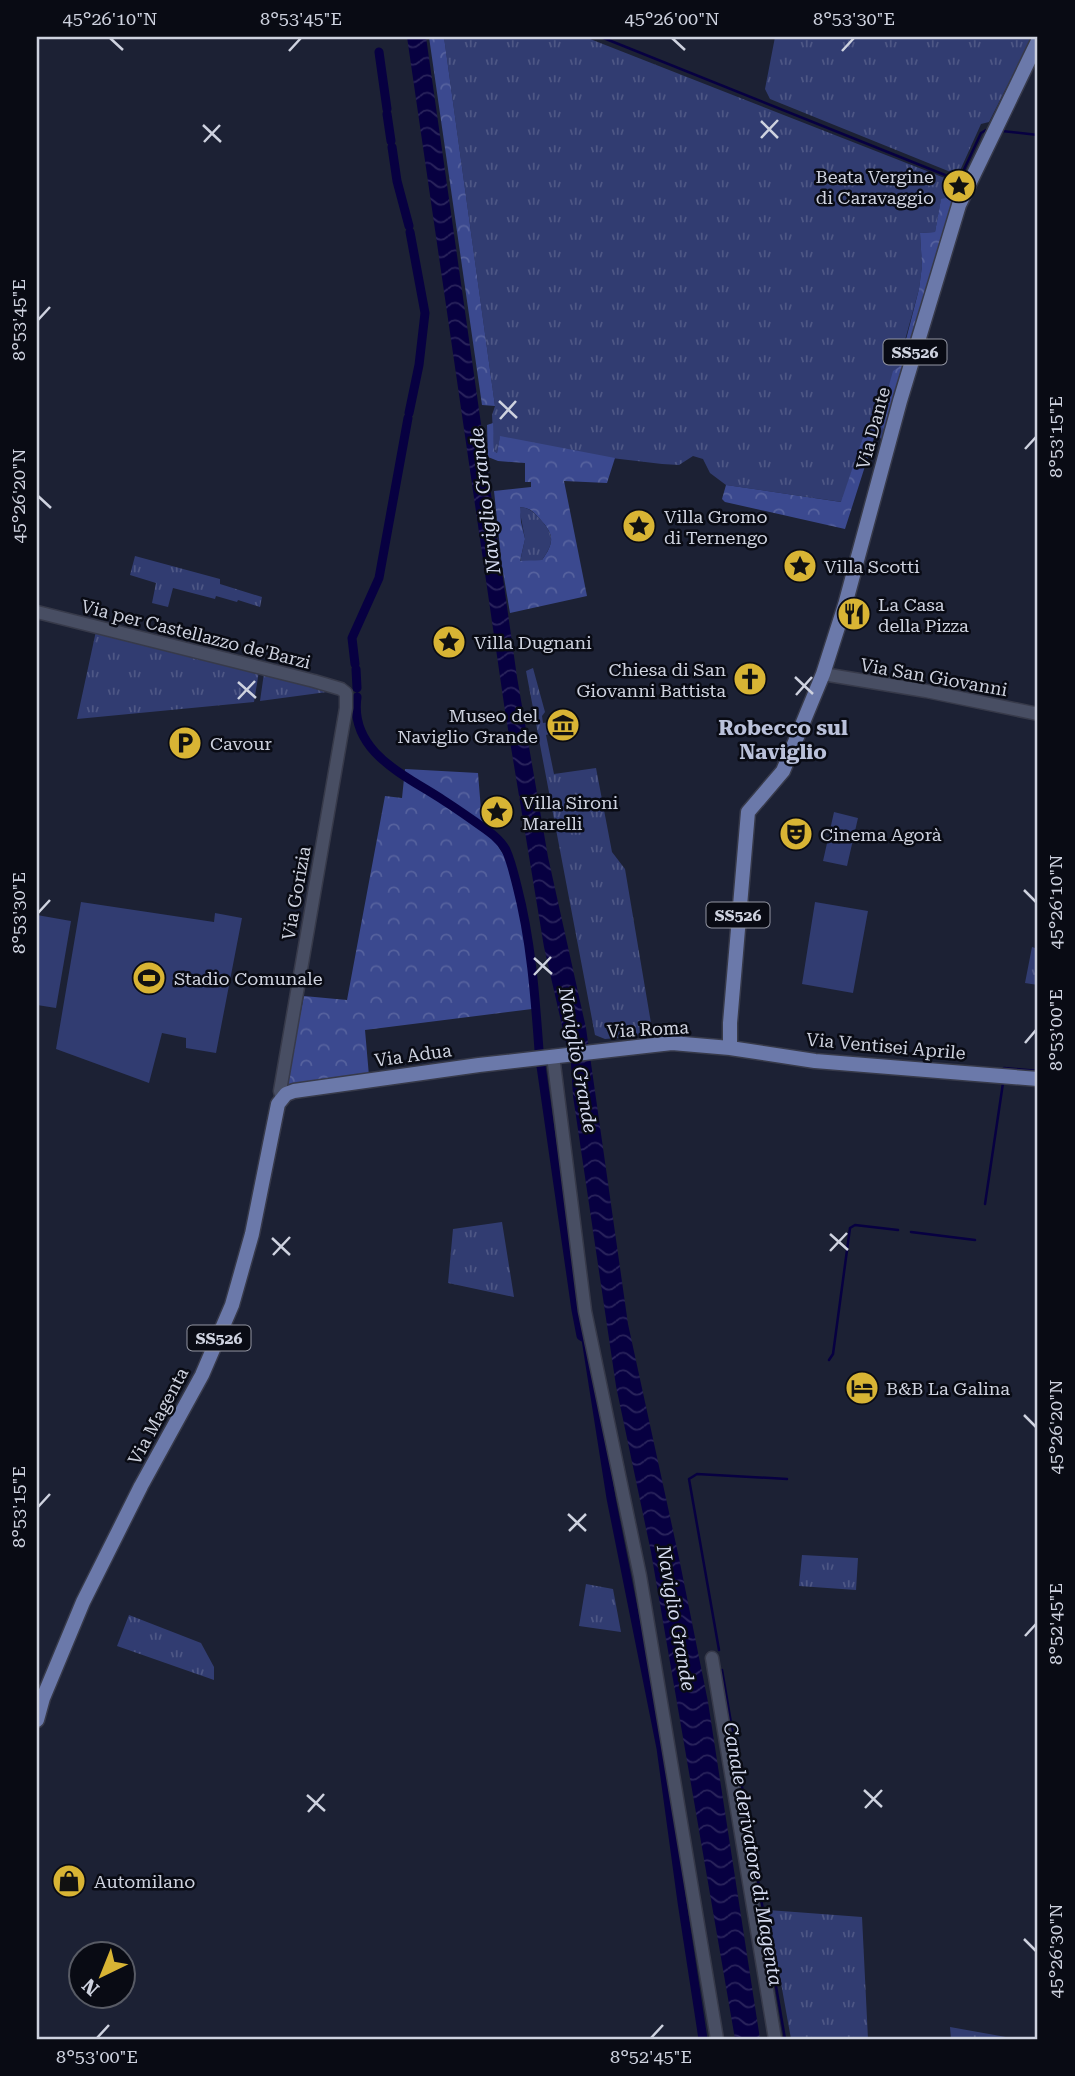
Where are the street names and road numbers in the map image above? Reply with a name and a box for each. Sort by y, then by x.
road number: SS526 [884,340,946,364]
street label: Via Dante [852,384,894,471]
street label: Via per Castellazzo de'Barzi [79,595,313,673]
street label: Via San Giovanni [859,654,1009,700]
street label: Via Gorizia [277,844,315,942]
road number: SS526 [706,903,770,928]
street label: Via Roma [606,1016,690,1042]
street label: Via Ventisei Aprile [806,1029,967,1063]
street label: Via Adua [373,1039,453,1071]
road number: SS526 [188,1326,250,1350]
street label: Via Magenta [124,1364,193,1468]

